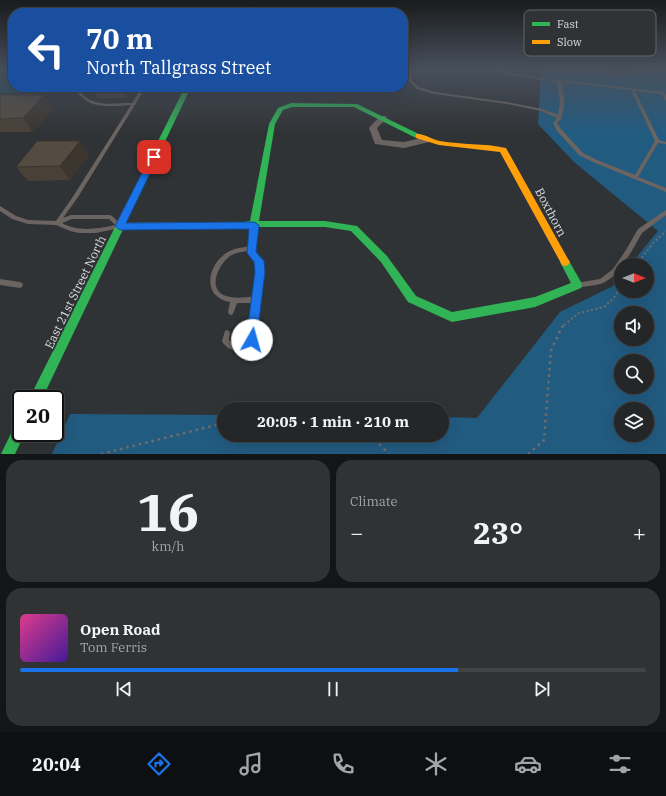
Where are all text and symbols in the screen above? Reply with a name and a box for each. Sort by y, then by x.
legend [524,10,656,56]
text: Fast [557,17,579,31]
text: 70 m [86,20,153,57]
icon: left [20,24,72,76]
text: Slow [557,35,582,49]
text: North Tallgrass Street [86,56,271,79]
pin [137,140,171,174]
icon: arrive [143,146,165,168]
street label: Boxthorn [532,185,570,239]
street label: East 21st Street North [41,233,109,351]
north arrow [614,258,654,298]
map controls [614,258,654,442]
button: sound [614,306,654,346]
position arrow [231,319,273,361]
button: search [614,354,654,394]
speed limit sign: 20 [12,390,64,442]
button: layers [614,402,654,442]
text: 20:05 · 1 min · 210 m [257,412,409,431]
text: 16 [137,478,199,545]
text: Climate [350,493,397,510]
text: 23° [473,513,523,552]
text: − [350,518,363,547]
text: + [633,518,646,547]
text: km/h [152,538,184,555]
text: Open Road [80,620,160,639]
text: Tom Ferris [80,639,147,656]
icon: previous [113,678,135,700]
icon: pause [322,678,344,700]
icon: next [531,678,553,700]
icon: directions [145,750,173,778]
icon: music [237,750,265,778]
icon: phone [329,750,357,778]
icon: climate [422,750,450,778]
icon: car [514,750,542,778]
icon: filters [606,750,634,778]
text: 20:04 [32,753,81,776]

